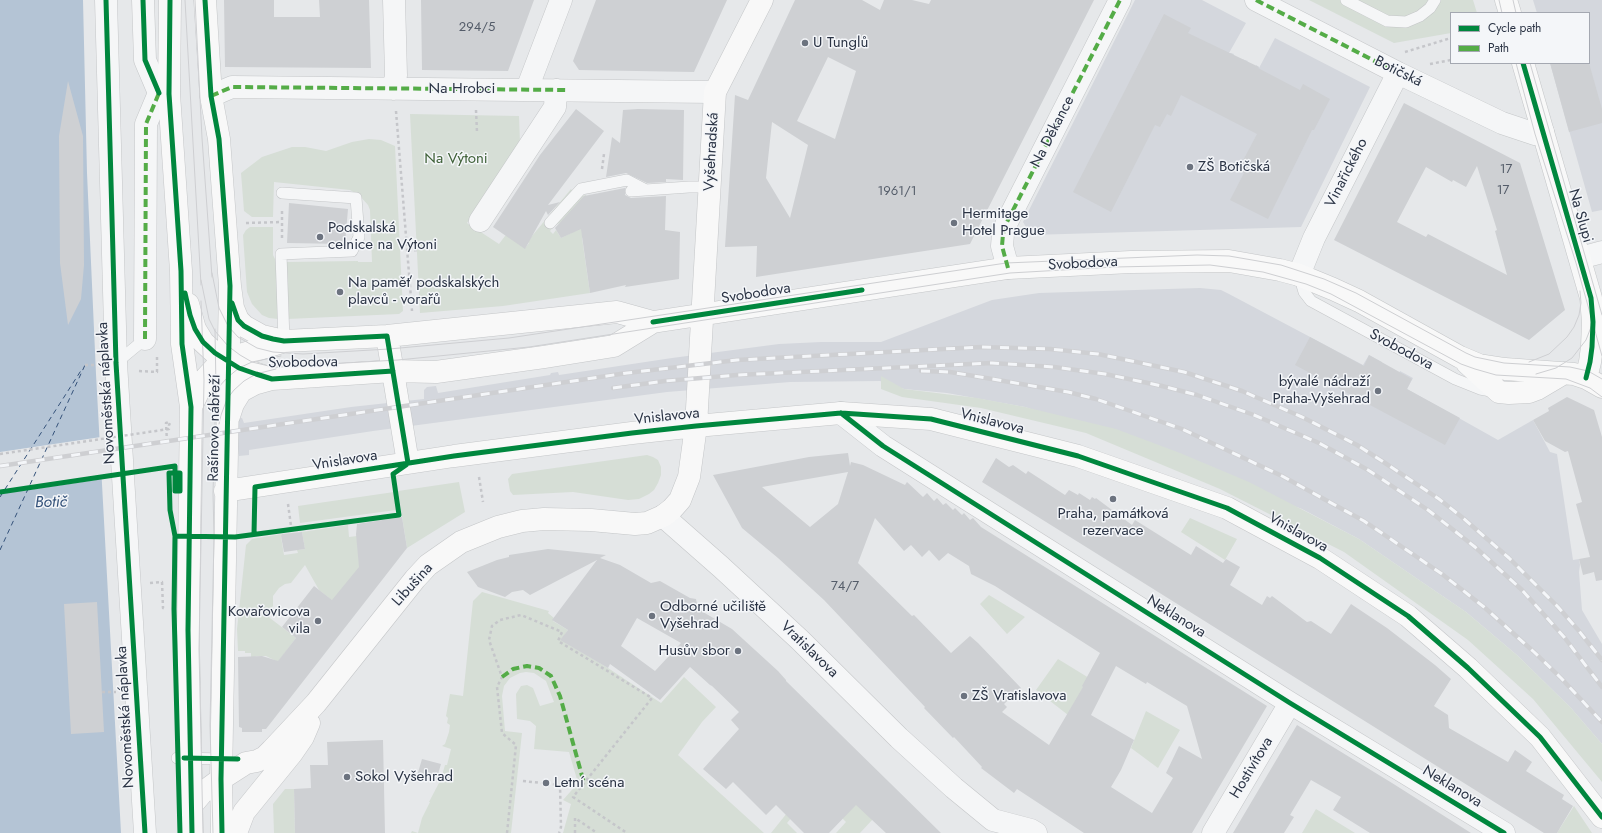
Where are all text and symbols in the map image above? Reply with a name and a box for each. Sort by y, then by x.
legend [1450,12,1590,64]
text: Cycle path [1488,19,1541,37]
house number: 294/5 [459,20,495,36]
place label: U Tunglů [813,34,868,52]
marker: U Tunglů [800,38,810,48]
text: Path [1488,39,1509,57]
street label: Botičská [1371,53,1425,91]
street label: Na Hrobci [429,80,495,98]
street label: Na Děkance [1027,93,1079,171]
street label: Vyšehradská [701,112,723,192]
street label: Vinařického [1322,135,1372,211]
park label: Na Výtoni [424,150,488,168]
place label: ZŠ Botičská [1198,158,1270,176]
marker: ZŠ Botičská [1185,162,1195,172]
house number: 17 [1500,162,1512,178]
house number: 17 [1497,183,1509,199]
house number: 1961/1 [877,184,917,200]
street label: Na Slupi [1564,187,1596,245]
place label: Hermitage Hotel Prague [962,205,1045,240]
marker: Hermitage Hotel Prague [949,218,959,228]
place label: Podskalská celnice na Výtoni [328,219,437,254]
marker: Podskalská celnice na Výtoni [315,232,325,242]
street label: Svobodova [1048,253,1118,275]
place label: Na paměť podskalských plavců - vorařů [348,274,499,309]
street label: Svobodova [720,280,792,308]
marker: Na paměť podskalských plavců - vorařů [335,287,345,297]
street label: Novoměstská náplavka [94,321,120,465]
street label: Svobodova [1366,326,1436,374]
street label: Svobodova [268,353,338,373]
place label: bývalé nádraží Praha-Vyšehrad [1272,373,1370,408]
street label: Rašínovo nábřeží [205,374,225,482]
marker: bývalé nádraží Praha-Vyšehrad [1373,386,1383,396]
street label: Vnislavova [634,405,700,429]
street label: Vnislavova [958,405,1026,439]
street label: Vnislavova [311,447,379,475]
water label: Botič [35,493,67,513]
marker: Praha, památková rezervace [1108,494,1118,504]
place label: Praha, památková rezervace [1057,505,1169,540]
street label: Vnislavova [1265,509,1331,557]
street label: Libušina [389,560,437,610]
house number: 74/7 [831,579,859,595]
street label: Neklanova [1143,592,1209,642]
place label: Odborné učiliště Vyšehrad [660,598,766,633]
place label: Kovařovicova vila [228,603,310,638]
marker: Odborné učiliště Vyšehrad [647,611,657,621]
marker: Kovařovicova vila [313,616,323,626]
street label: Vratislavova [776,618,842,682]
place label: Husův sbor [658,642,730,660]
street label: Novoměstská náplavka [113,645,139,789]
marker: Husův sbor [733,646,743,656]
place label: ZŠ Vratislavova [972,687,1066,705]
marker: ZŠ Vratislavova [959,691,969,701]
street label: Hostivítova [1227,734,1277,802]
street label: Neklanova [1419,762,1485,812]
place label: Sokol Vyšehrad [355,768,453,786]
marker: Sokol Vyšehrad [342,772,352,782]
place label: Letní scéna [554,774,624,792]
marker: Letní scéna [541,778,551,788]

